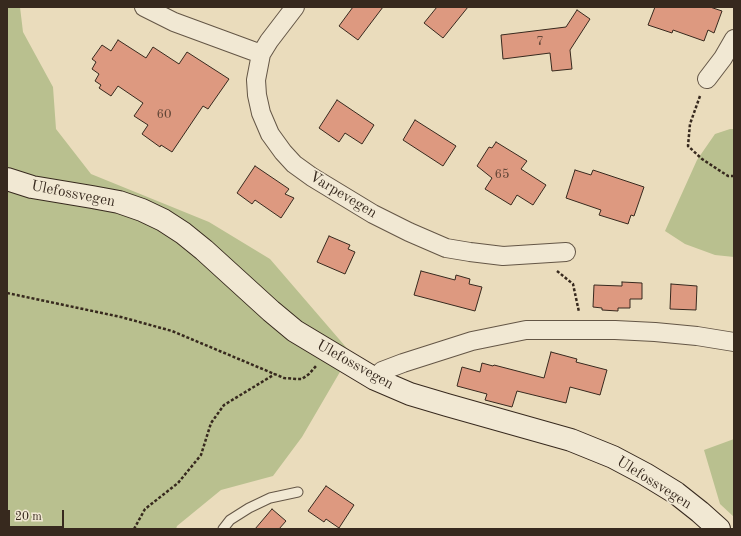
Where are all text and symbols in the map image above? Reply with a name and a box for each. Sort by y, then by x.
house number: 7 [536,34,544,50]
house number: 60 [156,107,172,123]
house number: 65 [494,167,510,183]
street label: Varpevegen [306,168,380,222]
street label: Ulefossvegen [29,177,117,211]
street label: Ulefossvegen [313,336,397,394]
street label: Ulefossvegen [613,453,695,513]
scale bar [10,502,66,528]
text: 20 m [15,511,42,523]

